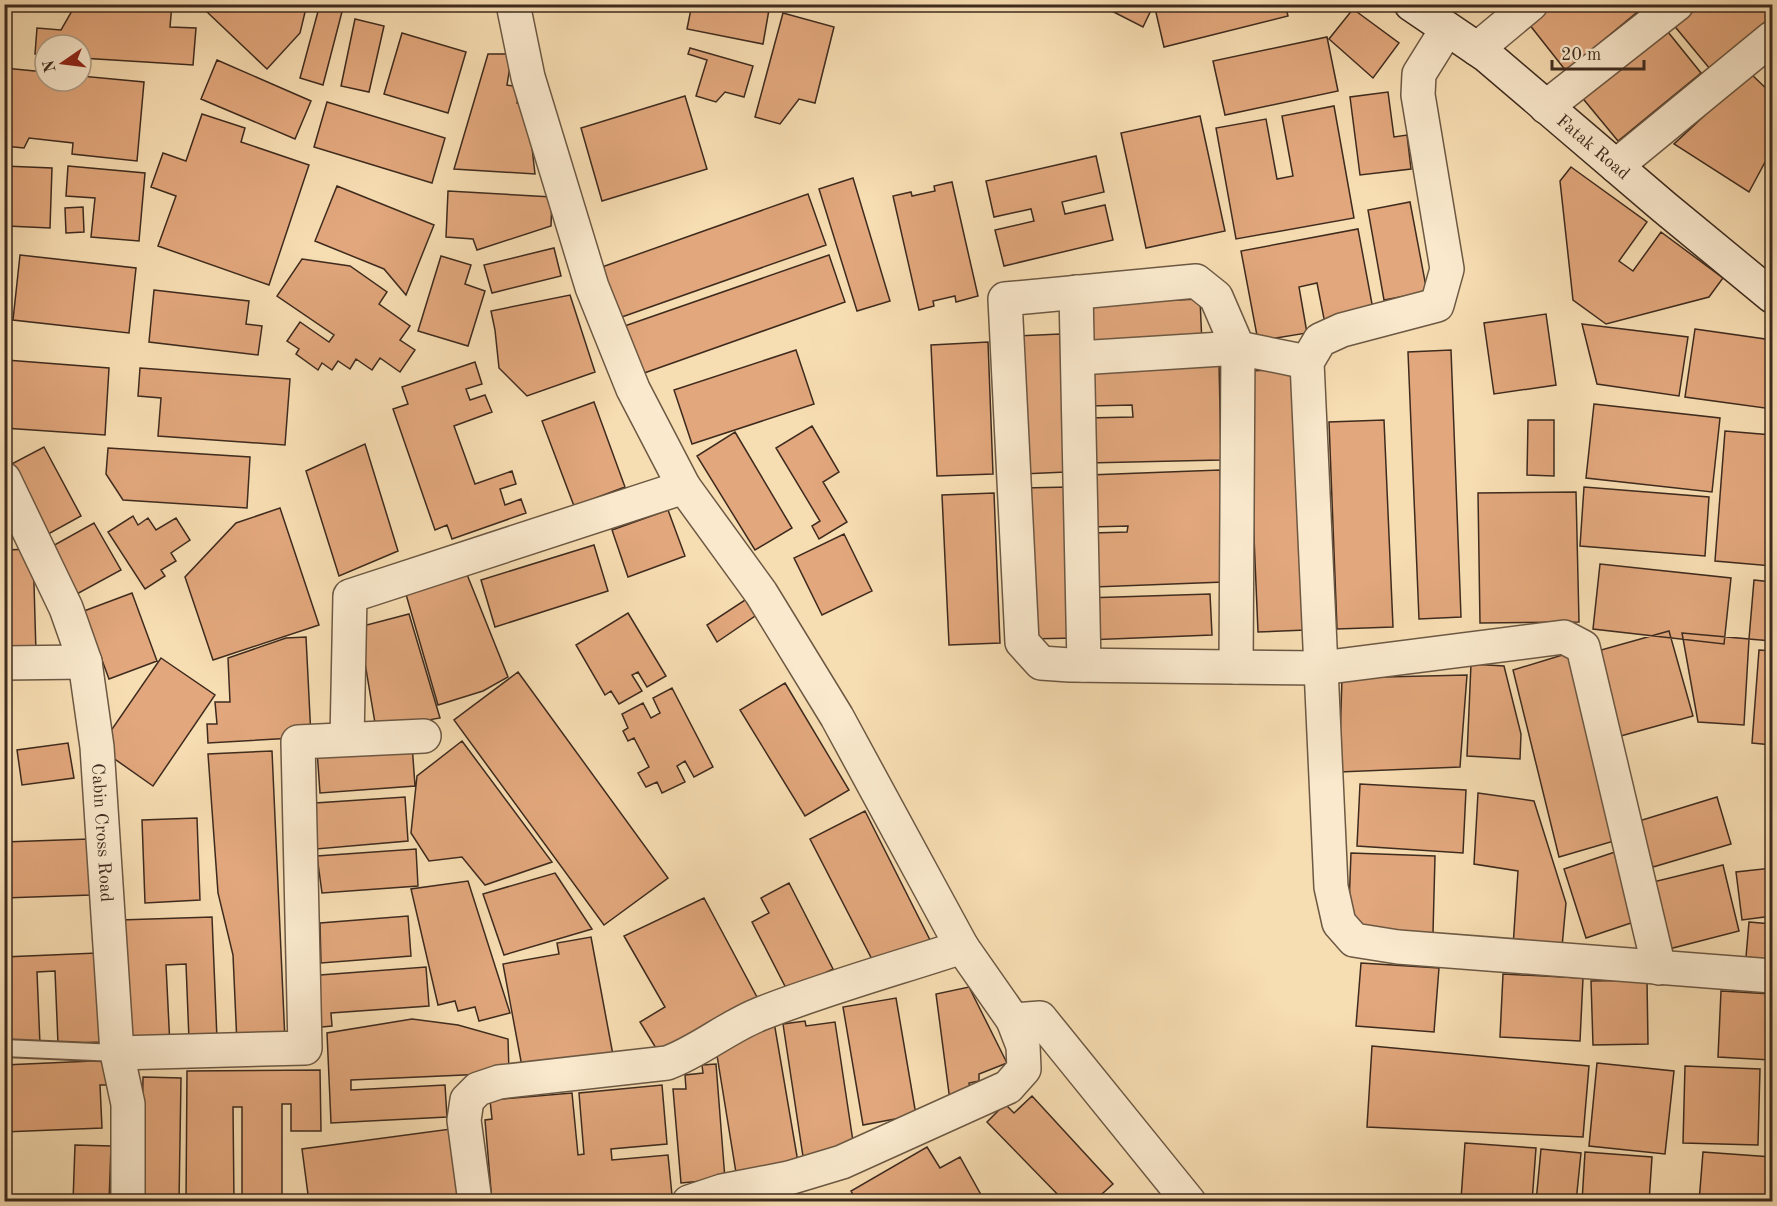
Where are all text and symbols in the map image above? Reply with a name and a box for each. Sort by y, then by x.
north arrow [33,33,93,93]
scale bar [1552,33,1644,71]
text: 20 m [1561,46,1601,64]
text: N [41,58,60,74]
street label: Fatak Road [1553,112,1633,183]
street label: Cabin Cross Road [88,763,115,903]

